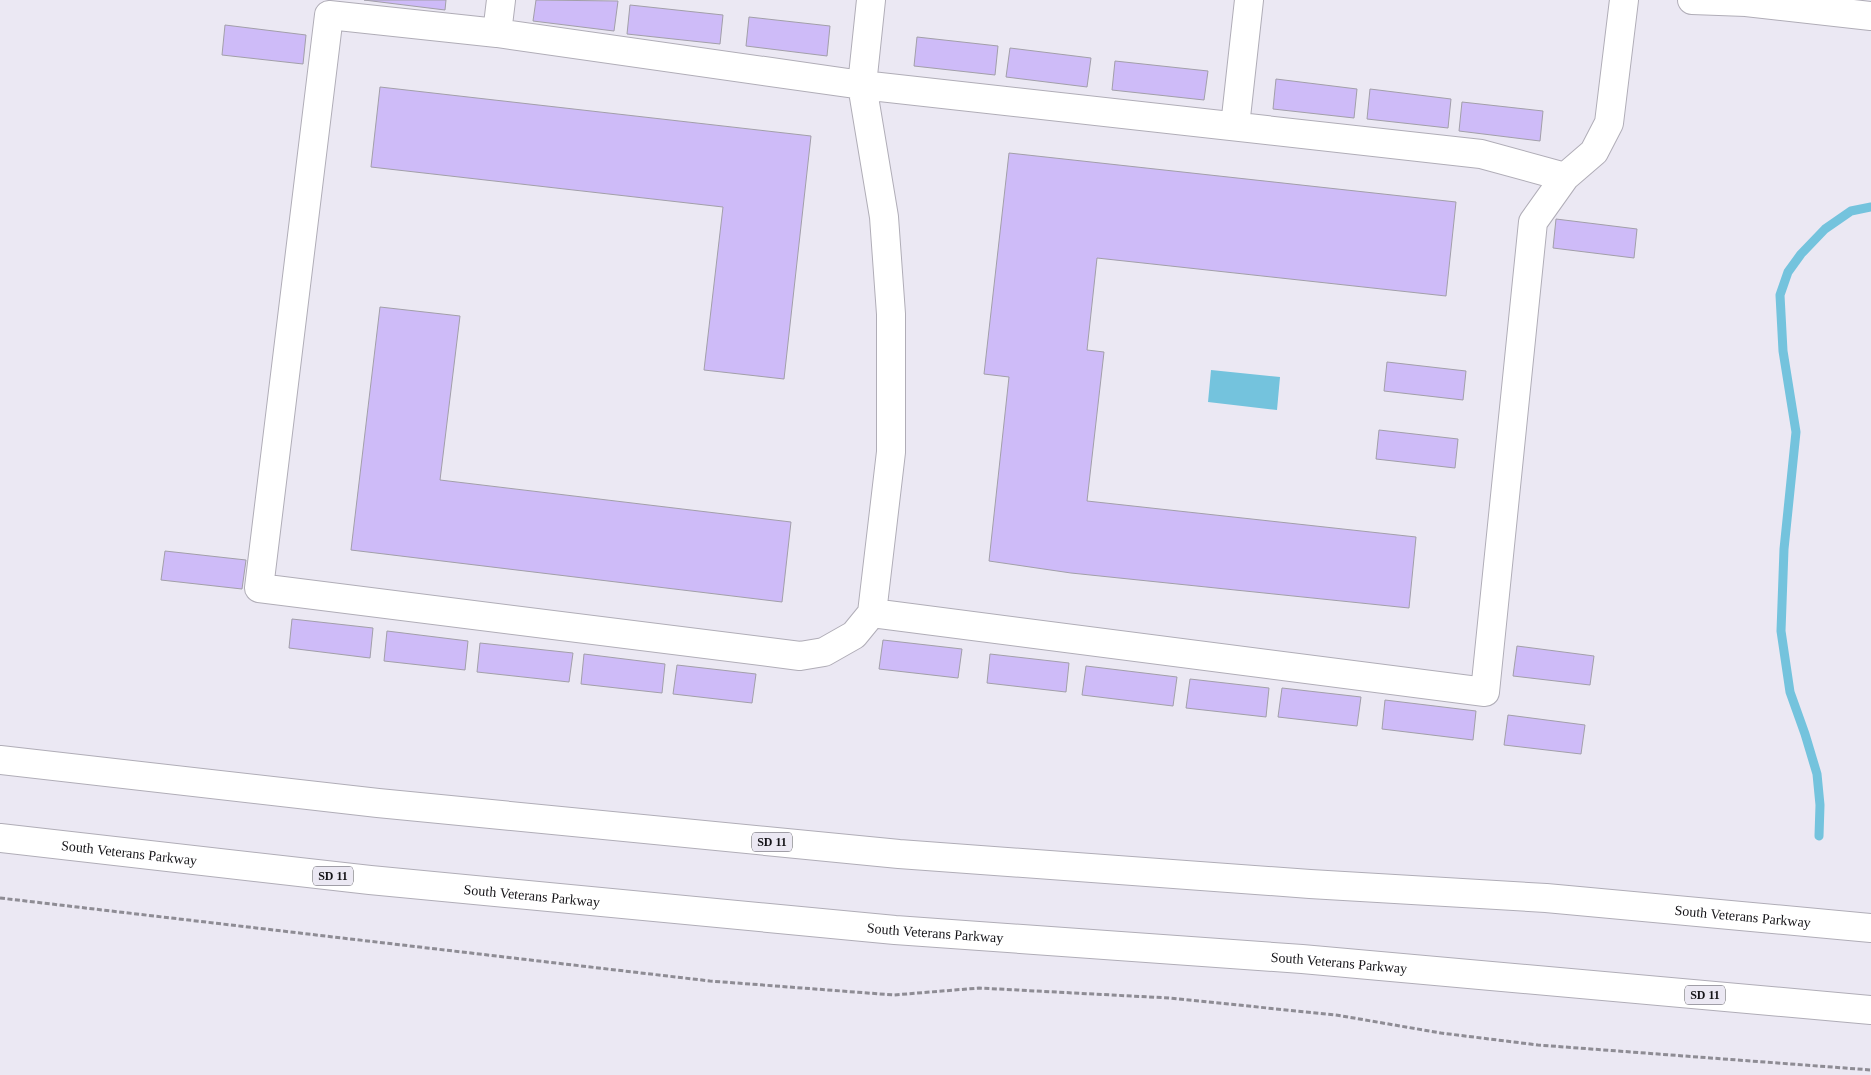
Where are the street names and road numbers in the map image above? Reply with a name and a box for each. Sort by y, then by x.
road number: SD 11 [752,832,792,852]
street label: South Veterans Parkway [60,838,198,868]
road number: SD 11 [313,866,353,886]
street label: South Veterans Parkway [463,882,601,910]
street label: South Veterans Parkway [1674,903,1811,930]
street label: South Veterans Parkway [866,920,1004,946]
street label: South Veterans Parkway [1270,950,1408,976]
road number: SD 11 [1685,986,1725,1004]

